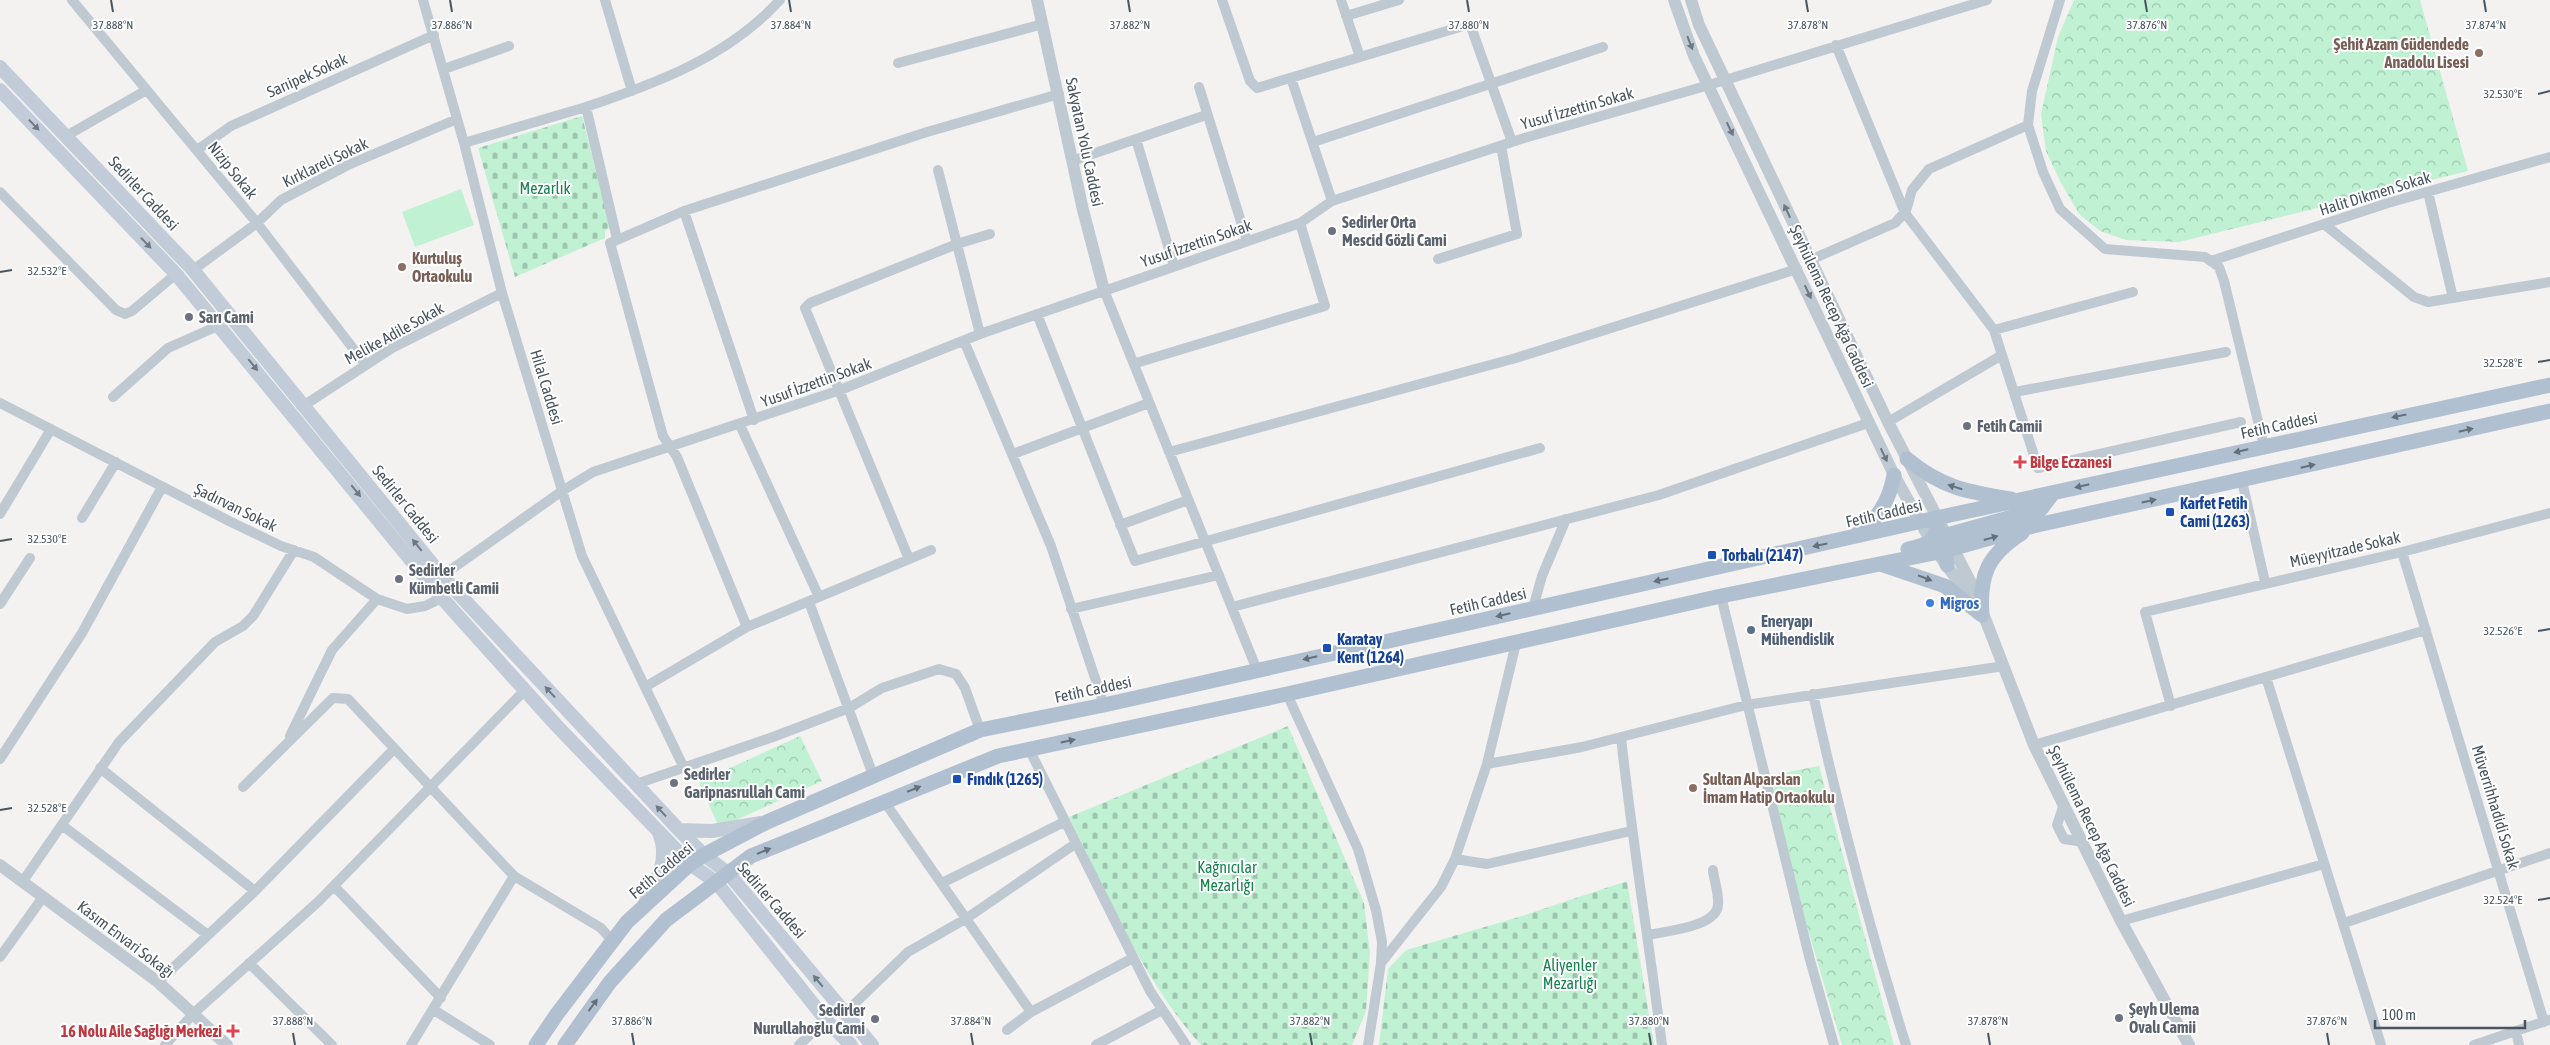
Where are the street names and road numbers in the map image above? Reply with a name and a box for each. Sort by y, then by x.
street label: Sarıipek Sokak [264,49,350,102]
street label: Sakyatan Yolu Caddesi [1062,76,1107,208]
street label: Yusuf İzzettin Sokak [1519,83,1635,133]
street label: Kırklareli Sokak [279,134,371,190]
street label: Nizip Sokak [204,138,261,203]
street label: Sedirler Caddesi [105,152,183,234]
street label: Halit Dikmen Sokak [2317,167,2433,219]
street label: Yusuf İzzettin Sokak [1138,216,1254,270]
street label: Şeyhülema Recep Ağa Caddesi [1786,222,1878,390]
street label: Melike Adile Sokak [341,298,447,368]
street label: Hilal Caddesi [527,347,567,427]
street label: Yusuf İzzettin Sokak [758,354,874,410]
street label: Fetih Caddesi [2239,408,2319,442]
street label: Sedirler Caddesi [369,462,443,546]
street label: Şadırvan Sokak [191,479,280,536]
street label: Fetih Caddesi [1844,495,1924,531]
street label: Müeyyitzade Sokak [2288,528,2402,571]
street label: Fetih Caddesi [1448,583,1528,619]
street label: Fetih Caddesi [1053,672,1133,706]
street label: Şeyhülema Recep Ağa Caddesi [2044,743,2139,910]
street label: Müverrihhadidi Sokak [2469,743,2523,871]
street label: Fetih Caddesi [625,838,697,902]
street label: Sedirler Caddesi [734,858,810,942]
street label: Kasım Envari Sokağı [74,897,178,982]

